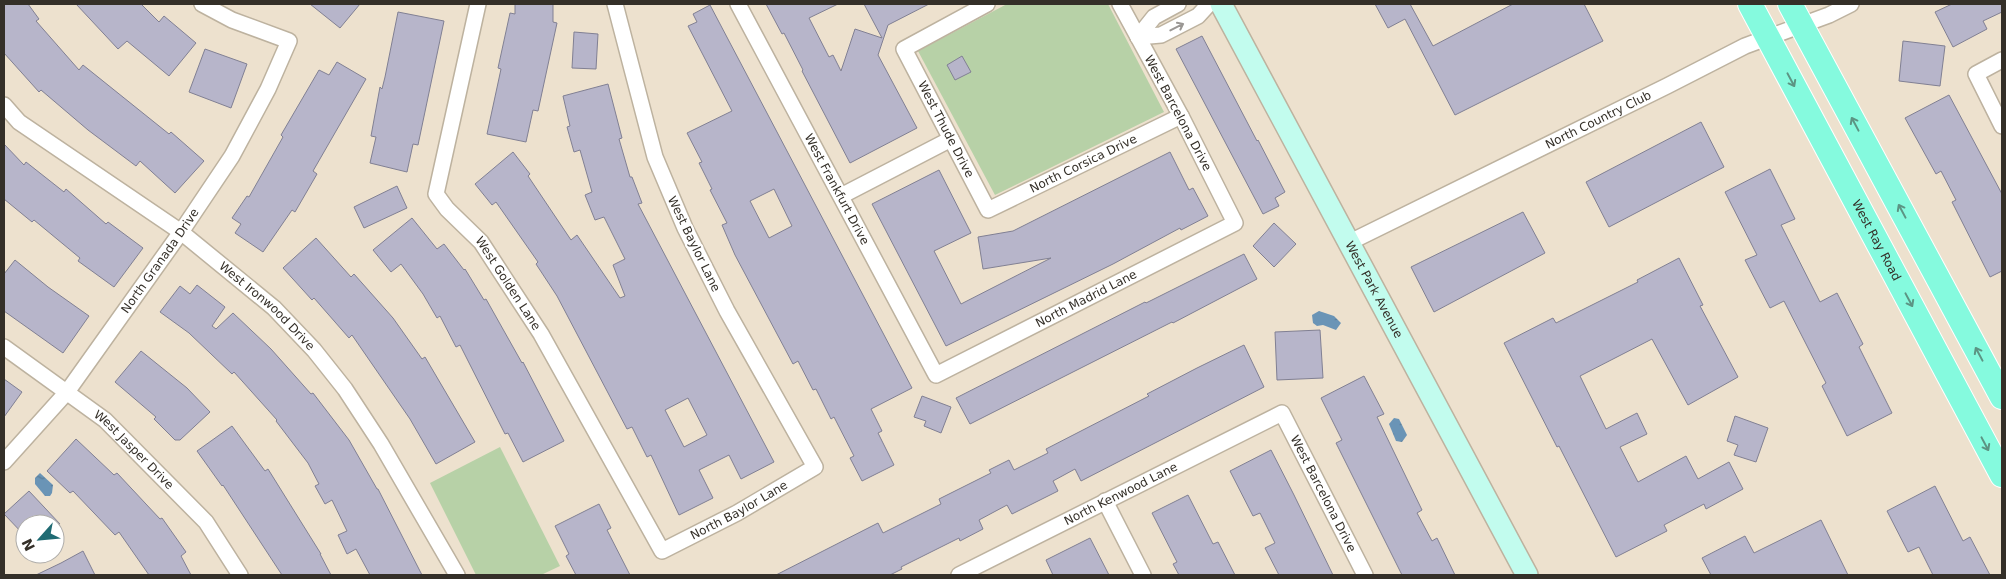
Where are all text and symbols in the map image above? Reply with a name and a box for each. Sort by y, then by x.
one-way arrow [1169,22,1184,31]
street label: West Barcelona Drive [1142,53,1214,173]
one-way arrow [1787,72,1796,87]
street label: West Thude Drive [915,79,977,180]
street label: North Country Club [1543,88,1653,152]
one-way arrow [1850,117,1859,132]
street label: West Frankfurt Drive [802,131,872,247]
street label: North Corsica Drive [1027,132,1139,196]
street label: West Baylor Lane [665,194,723,294]
street label: West Ray Road [1849,197,1904,283]
one-way arrow [1897,204,1907,219]
street label: North Granada Drive [118,206,202,316]
street label: West Golden Lane [472,234,544,333]
street label: West Park Avenue [1342,239,1406,340]
street label: West Ironwood Drive [216,259,317,353]
street label: North Madrid Lane [1033,267,1139,330]
one-way arrow [1905,292,1914,307]
one-way arrow [1974,347,1984,362]
street label: West Jasper Drive [91,407,177,492]
street label: West Barcelona Drive [1288,433,1359,554]
one-way arrow [1980,436,1990,451]
street label: North Kenwood Lane [1062,460,1180,528]
street label: North Baylor Lane [688,478,790,542]
north arrow [15,514,65,564]
text: N [19,536,38,554]

